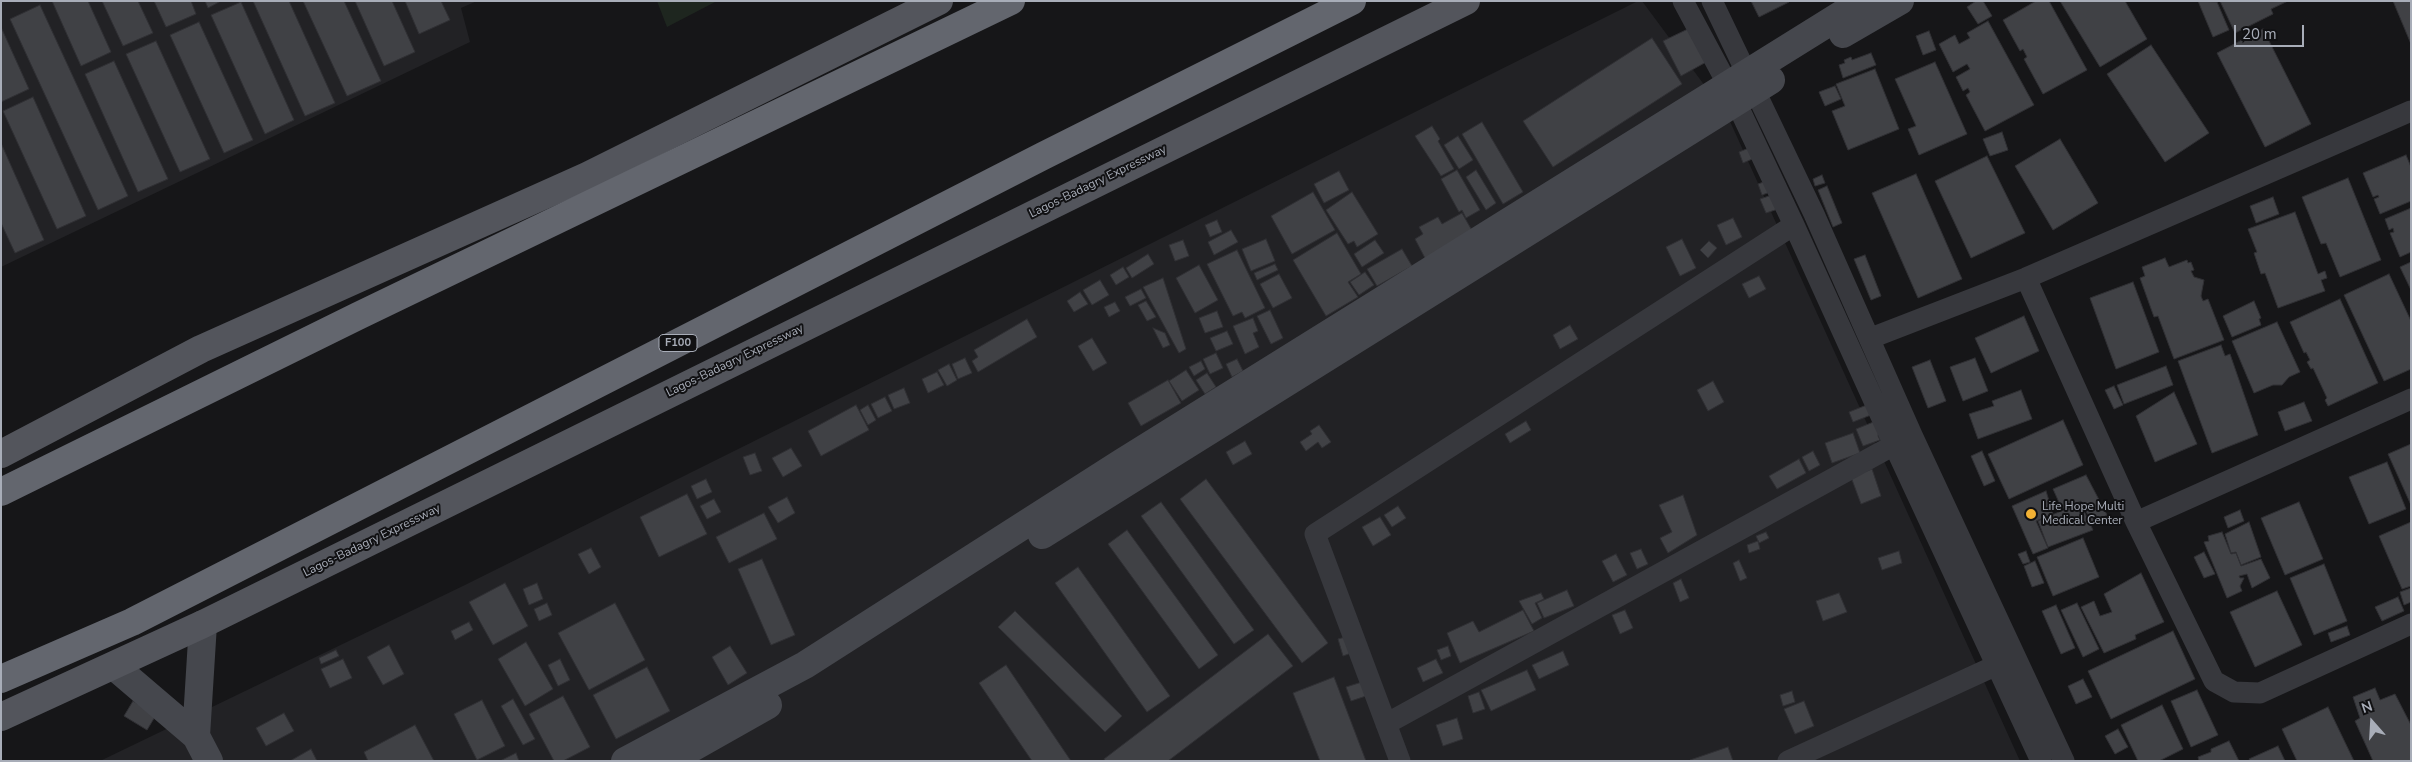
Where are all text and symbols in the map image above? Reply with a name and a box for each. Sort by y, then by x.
scale bar [2237,15,2307,47]
text: 20 m [2242,24,2277,44]
street label: Lagos-Badagry Expressway [1027,142,1169,222]
street label: Lagos-Badagry Expressway [664,321,806,401]
road number: F100 [659,334,697,352]
place label: Life Hope Multi Medical Center [2042,500,2124,528]
street label: Lagos-Badagry Expressway [301,501,443,581]
marker: Life Hope Multi Medical Center [2024,507,2038,521]
north arrow [2347,697,2397,747]
text: N [2359,697,2375,718]

